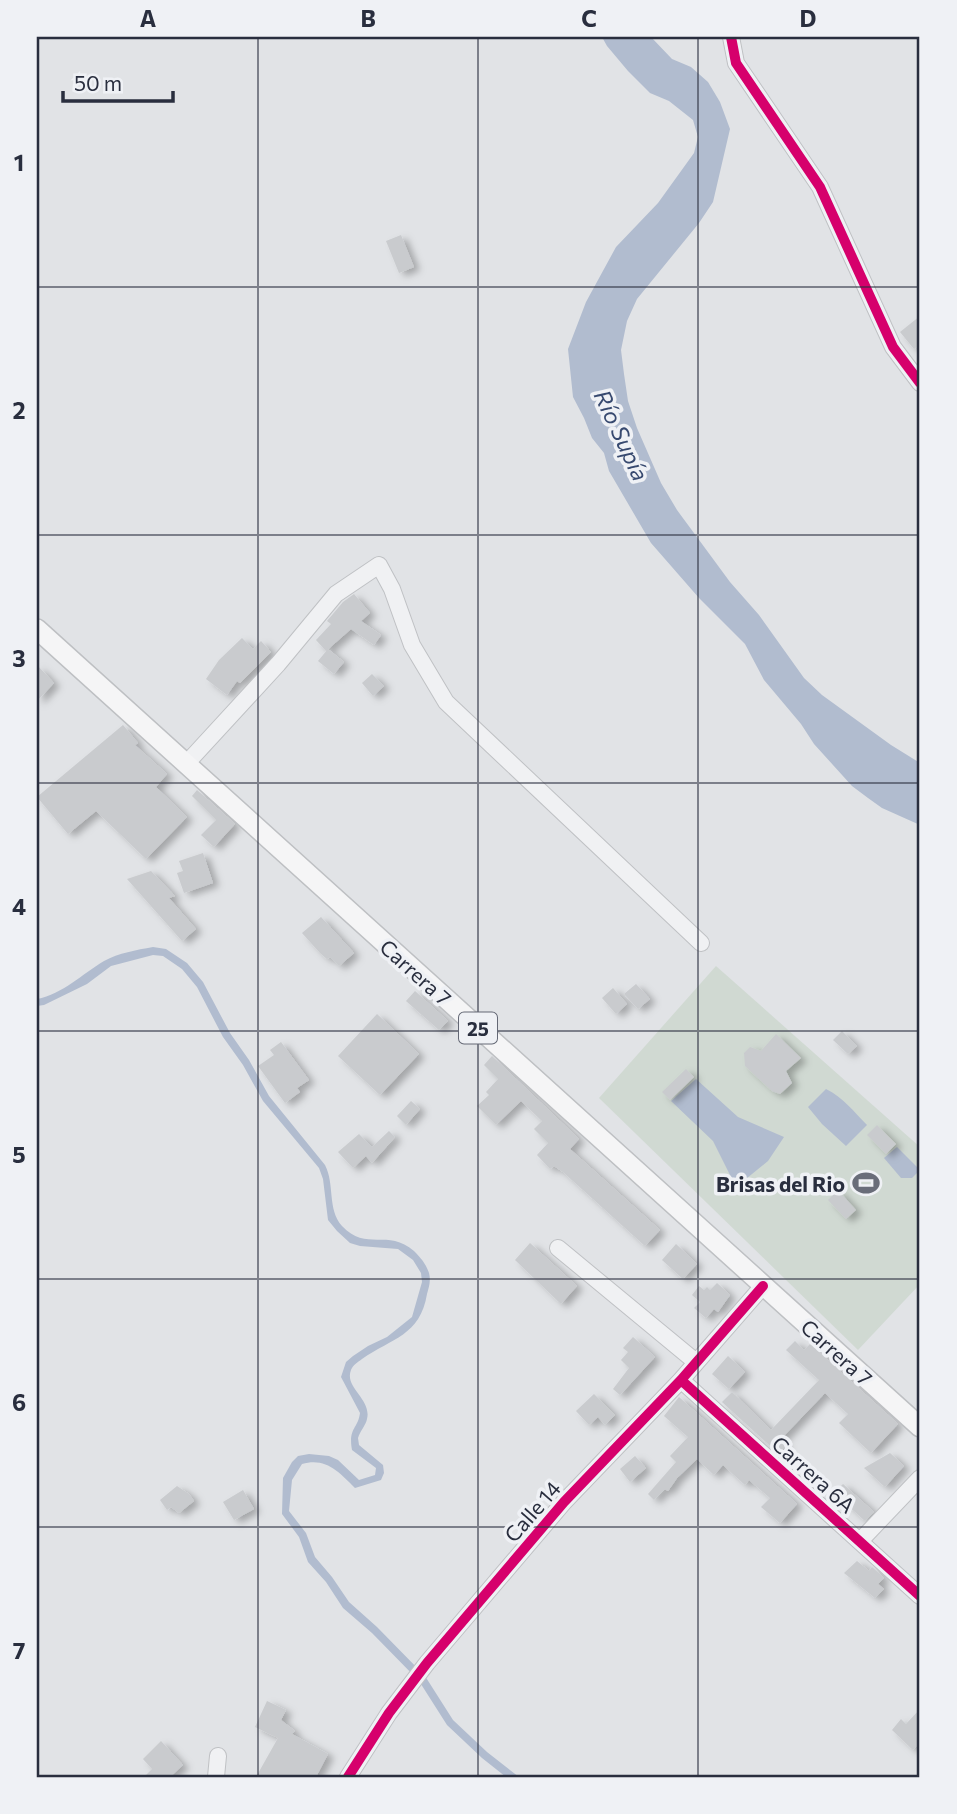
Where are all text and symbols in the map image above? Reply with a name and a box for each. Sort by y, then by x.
text: A [140,4,157,32]
text: B [360,4,376,32]
text: C [581,4,597,32]
text: D [800,4,817,32]
scale bar [63,60,173,104]
text: 50 m [74,70,122,95]
text: 1 [14,148,24,176]
water label: Río Supía [589,385,655,485]
text: 2 [12,396,26,424]
text: 3 [12,644,26,672]
text: 4 [12,892,26,920]
street label: Carrera 7 [375,934,457,1010]
road number: 25 [459,1012,497,1044]
text: 5 [12,1140,26,1168]
sports icon: Brisas del Rio [851,1168,881,1198]
place label: Brisas del Rio [716,1171,845,1196]
street label: Carrera 7 [796,1314,878,1390]
text: 6 [12,1388,26,1416]
street label: Carrera 6A [767,1430,861,1518]
street label: Calle 14 [499,1475,566,1547]
text: 7 [13,1636,25,1664]

